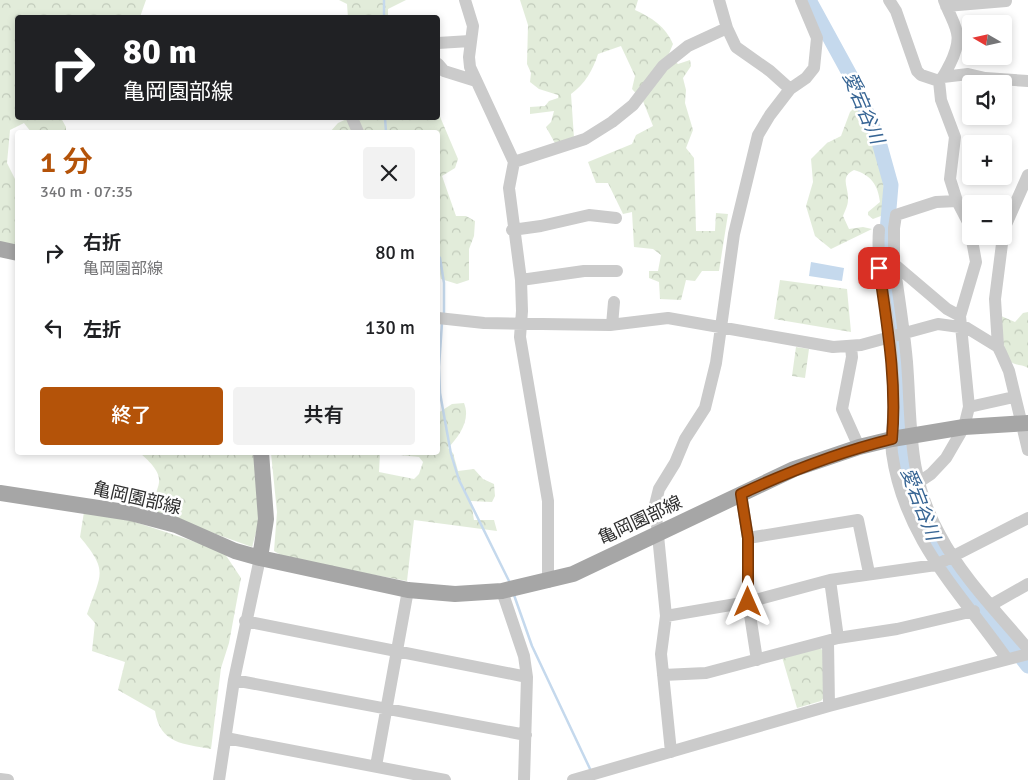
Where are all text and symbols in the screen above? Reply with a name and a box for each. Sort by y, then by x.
north arrow [962,15,1012,65]
map controls [962,15,1012,245]
text: 80 m [123,30,197,73]
icon: right [40,35,105,100]
water label: 愛宕谷川 [837,68,890,150]
button: sound [962,75,1012,125]
text: 亀岡園部線 [123,78,233,105]
button: + [962,135,1012,185]
text: 1 分 [40,144,93,181]
button: close [363,147,415,199]
text: 340 m · 07:35 [40,182,133,202]
button: − [962,195,1012,245]
text: 右折 [83,231,121,255]
icon: right [40,239,68,267]
text: 80 m [375,241,415,265]
pin [858,247,900,289]
icon: arrive [865,254,893,282]
text: 亀岡園部線 [83,259,163,279]
icon: left [40,314,68,342]
text: 130 m [365,316,415,340]
text: 左折 [83,318,121,342]
button: 終了 [40,387,223,445]
button: 共有 [233,387,415,445]
water label: 愛宕谷川 [895,464,946,546]
street label: 亀岡園部線 [91,477,183,519]
street label: 亀岡園部線 [595,491,685,549]
position arrow [721,575,773,627]

